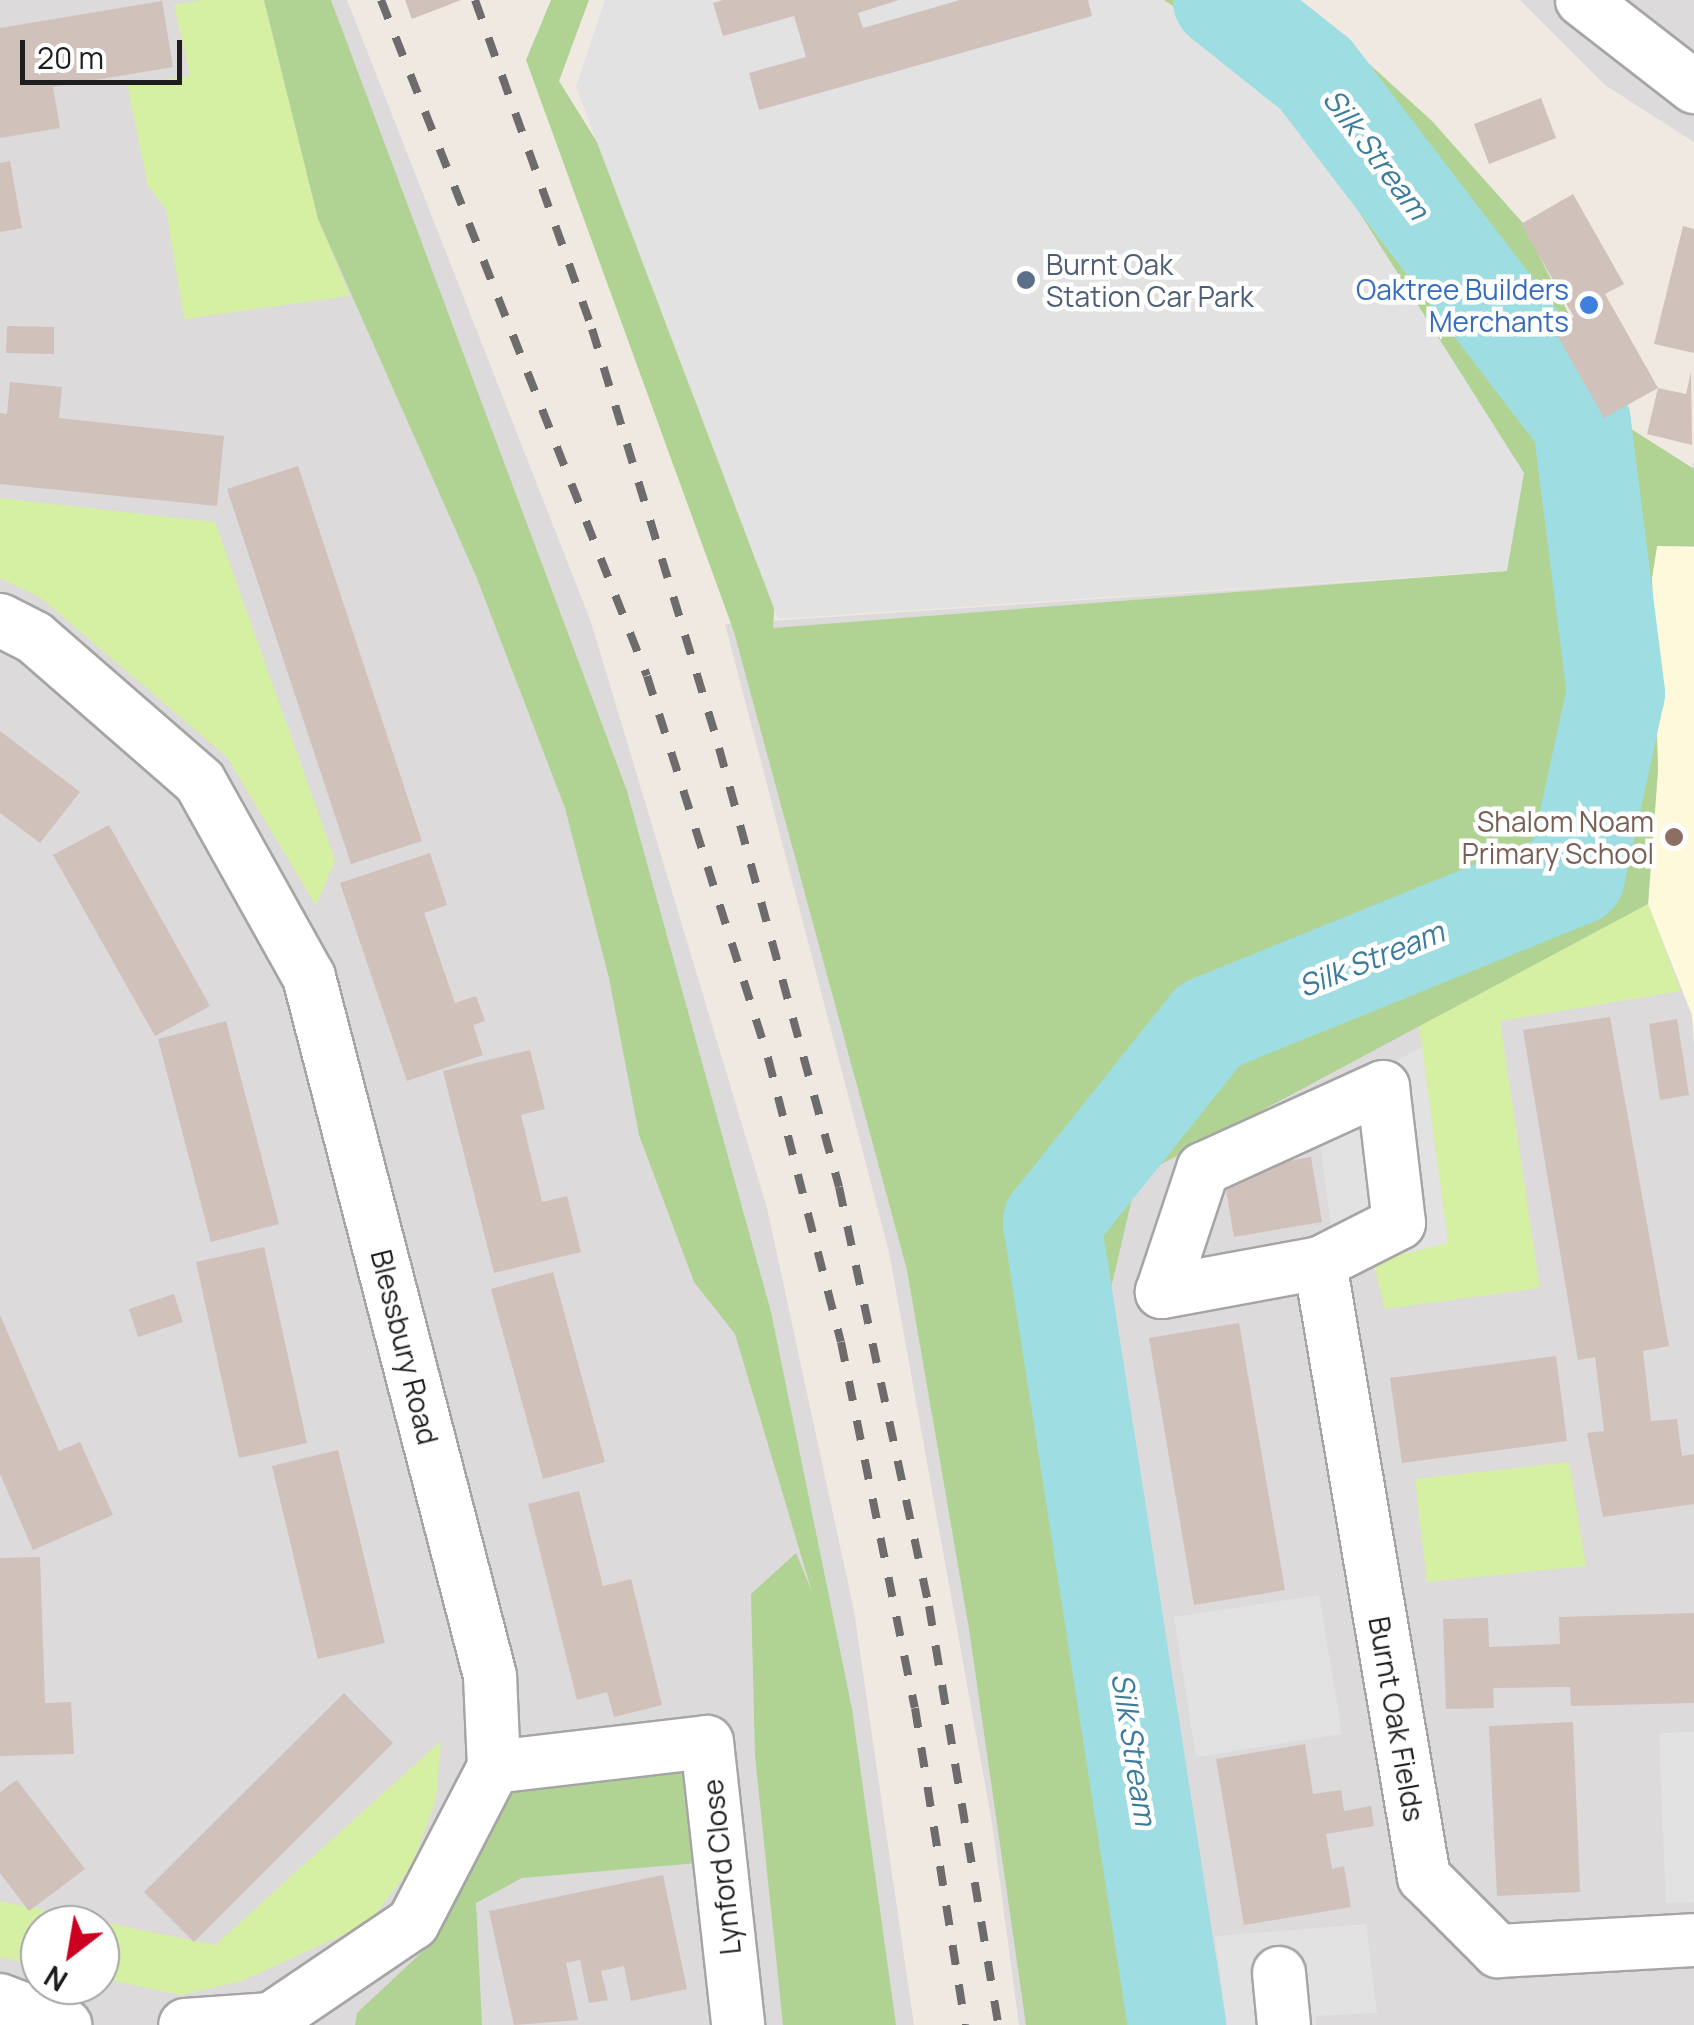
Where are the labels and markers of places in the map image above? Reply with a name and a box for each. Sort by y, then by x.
place label: Burnt Oak Station Car Park [1046,247,1254,313]
marker: Burnt Oak Station Car Park [1015,269,1037,291]
place label: Oaktree Builders Merchants [1356,272,1569,338]
marker: Oaktree Builders Merchants [1578,294,1600,316]
place label: Shalom Noam Primary School [1462,804,1654,870]
marker: Shalom Noam Primary School [1663,826,1685,848]

